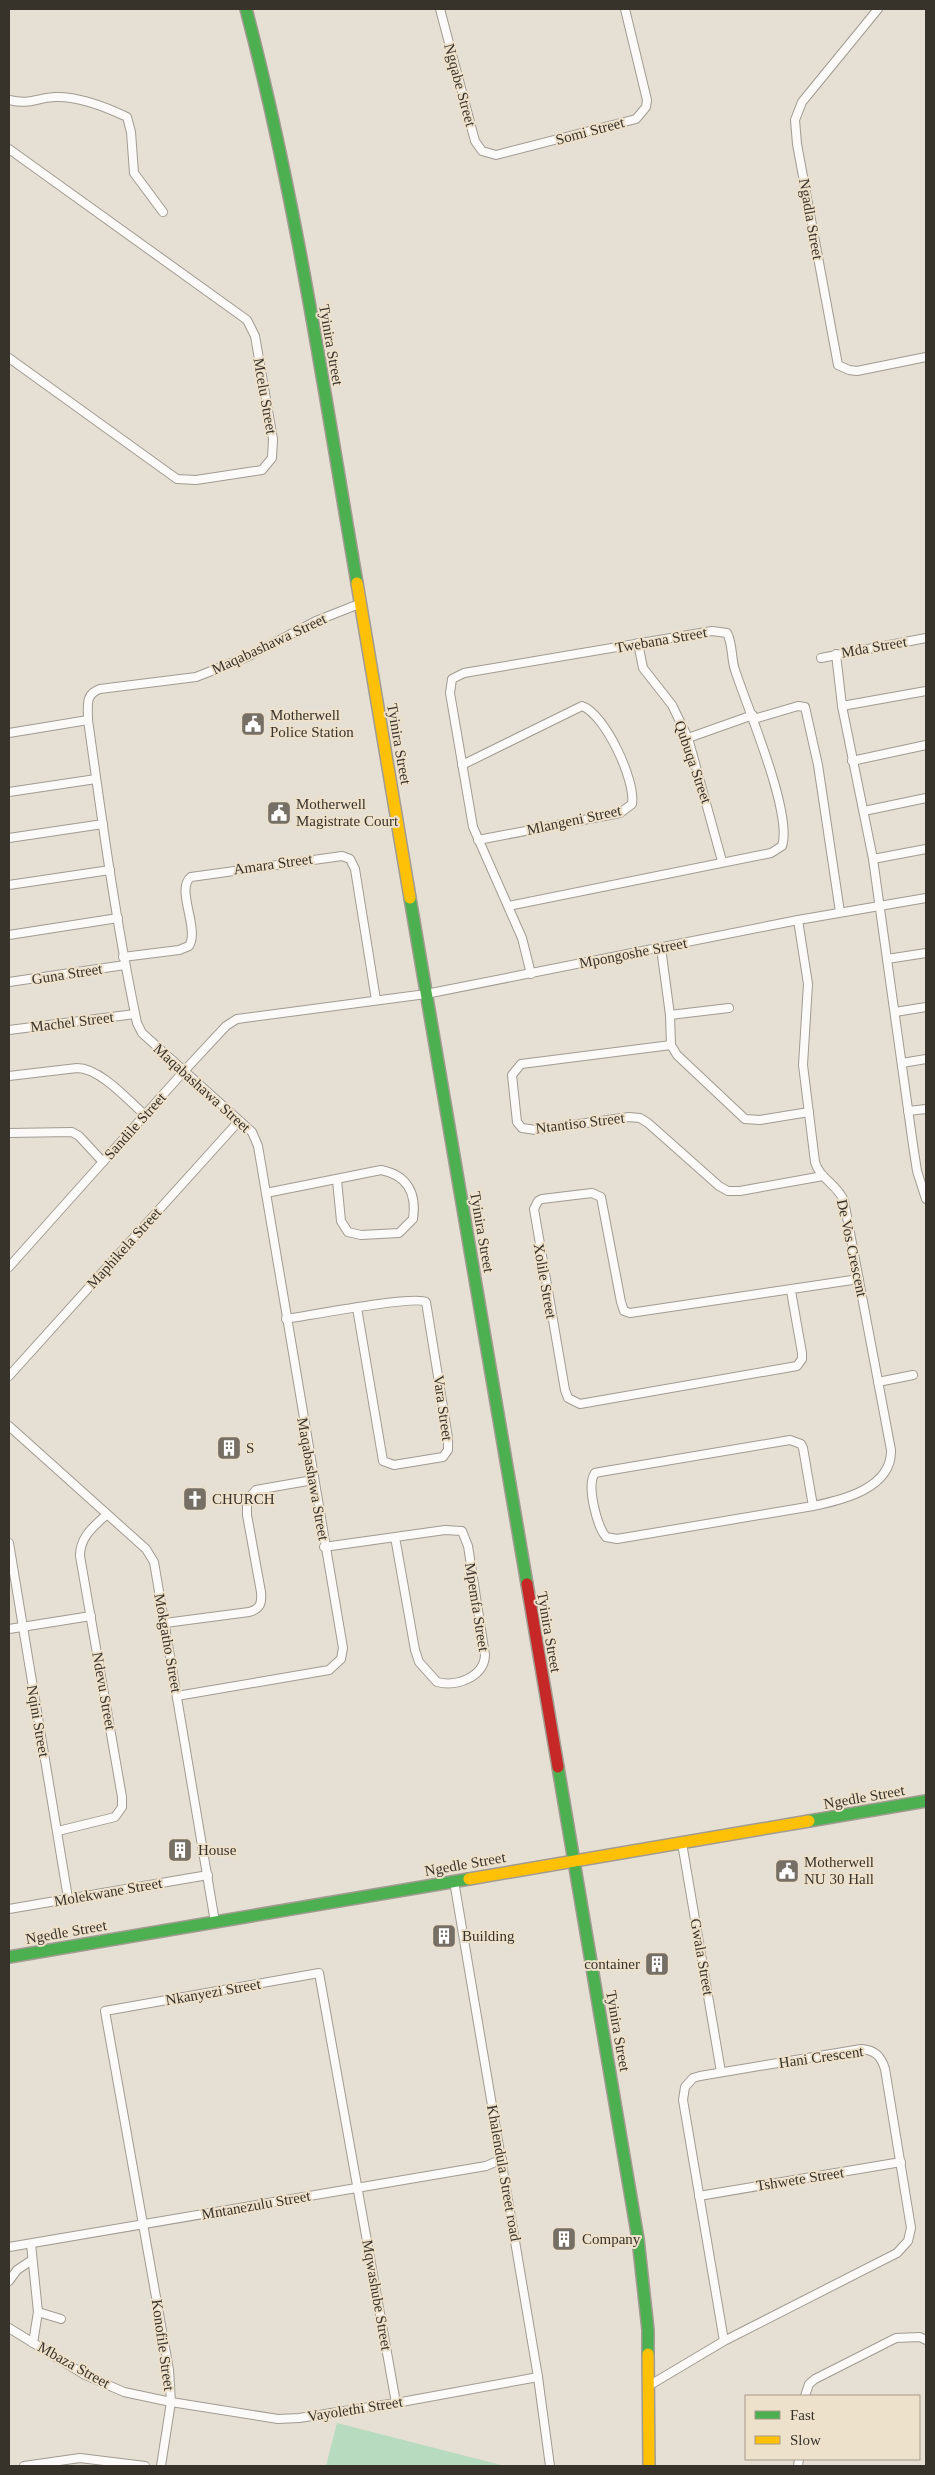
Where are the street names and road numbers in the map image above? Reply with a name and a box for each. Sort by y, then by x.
street label: Ngqabe Street [441,42,479,129]
street label: Somi Street [554,114,627,148]
street label: Ngadla Street [796,177,826,262]
street label: Tyinira Street [316,303,346,388]
street label: Mcelu Street [250,357,280,436]
street label: Maqabashawa Street [209,610,330,678]
street label: Twebana Street [614,624,709,656]
street label: Mda Street [840,633,909,661]
street label: Tyinira Street [384,702,414,787]
street label: Qubuqa Street [671,719,715,806]
street label: Mlangeni Street [525,802,624,838]
street label: Amara Street [232,850,314,877]
street label: Mpongoshe Street [578,935,689,971]
street label: Guna Street [31,960,104,987]
street label: Machel Street [29,1009,115,1035]
street label: Maqabashawa Street [150,1040,254,1136]
street label: Sandile Street [101,1089,170,1162]
street label: Ntantiso Street [535,1110,626,1136]
street label: Tyinira Street [467,1190,497,1275]
street label: De Vos Crescent [834,1198,870,1299]
street label: Maphikela Street [84,1204,165,1292]
street label: Xolile Street [531,1242,560,1321]
street label: Vara Street [430,1374,456,1443]
street label: Maqabashawa Street [294,1416,332,1543]
street label: Mpemfa Street [462,1562,492,1653]
street label: Tyinira Street [534,1590,564,1675]
street label: Mokgatho Street [151,1592,185,1695]
street label: Ndevu Street [89,1651,119,1732]
street label: Nqini Street [24,1684,52,1759]
street label: Ngedle Street [822,1782,907,1812]
street label: Ngedle Street [423,1849,508,1879]
street label: Molekwane Street [53,1874,164,1909]
street label: Ngedle Street [24,1917,109,1947]
street label: Gwala Street [687,1917,717,1998]
street label: Nkanyezi Street [164,1976,263,2008]
street label: Tyinira Street [603,1989,633,2074]
street label: Hani Crescent [778,2043,865,2071]
street label: Khalendula Street road [484,2104,524,2243]
street label: Tshwete Street [755,2164,846,2194]
street label: Mntanezulu Street [200,2187,313,2222]
street label: Mqwashube Street [359,2238,395,2352]
street label: Konofile Street [149,2298,177,2393]
street label: Mbaza Street [35,2339,113,2392]
street label: Vayolethi Street [306,2393,405,2424]

